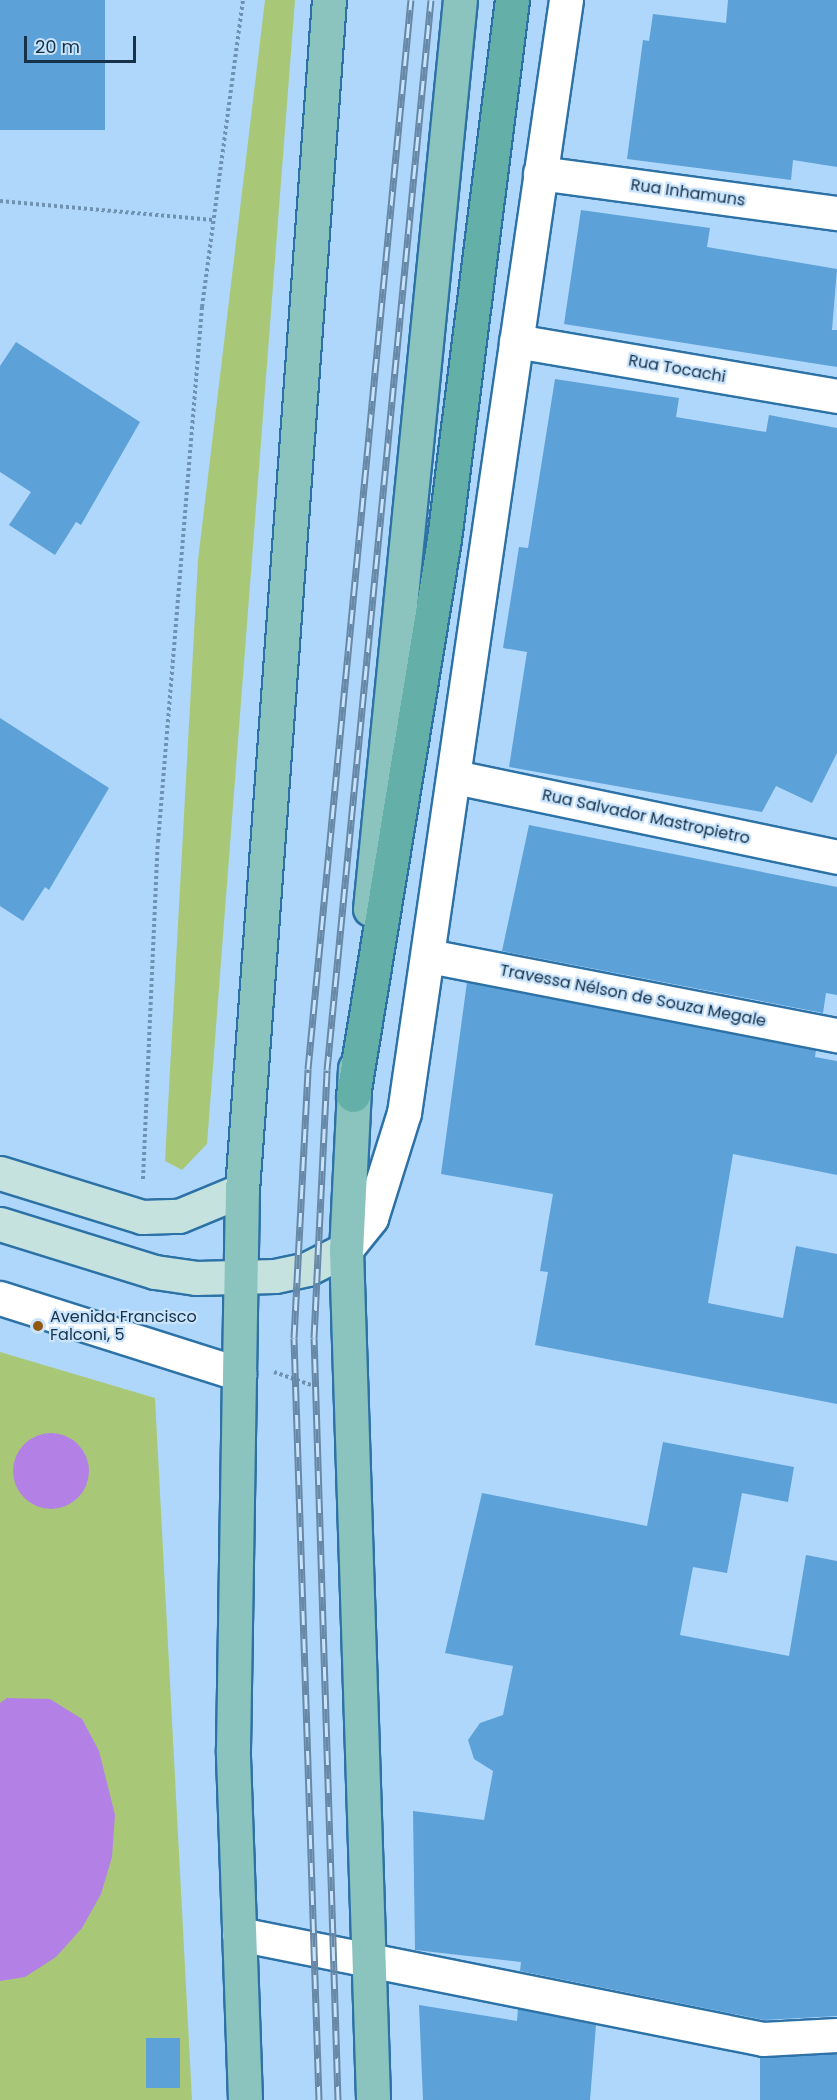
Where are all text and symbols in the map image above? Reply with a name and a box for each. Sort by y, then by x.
scale bar [27,24,140,62]
text: 20 m [35,34,80,59]
street label: Rua Inhamuns [629,175,747,211]
street label: Rua Tocachi [627,351,727,387]
street label: Rua Salvador Mastropietro [540,786,752,848]
street label: Travessa Nélson de Souza Megale [498,961,768,1031]
place label: Avenida Francisco Falconi, 5 [50,1307,197,1345]
marker: Avenida Francisco Falconi, 5 [31,1319,45,1333]

